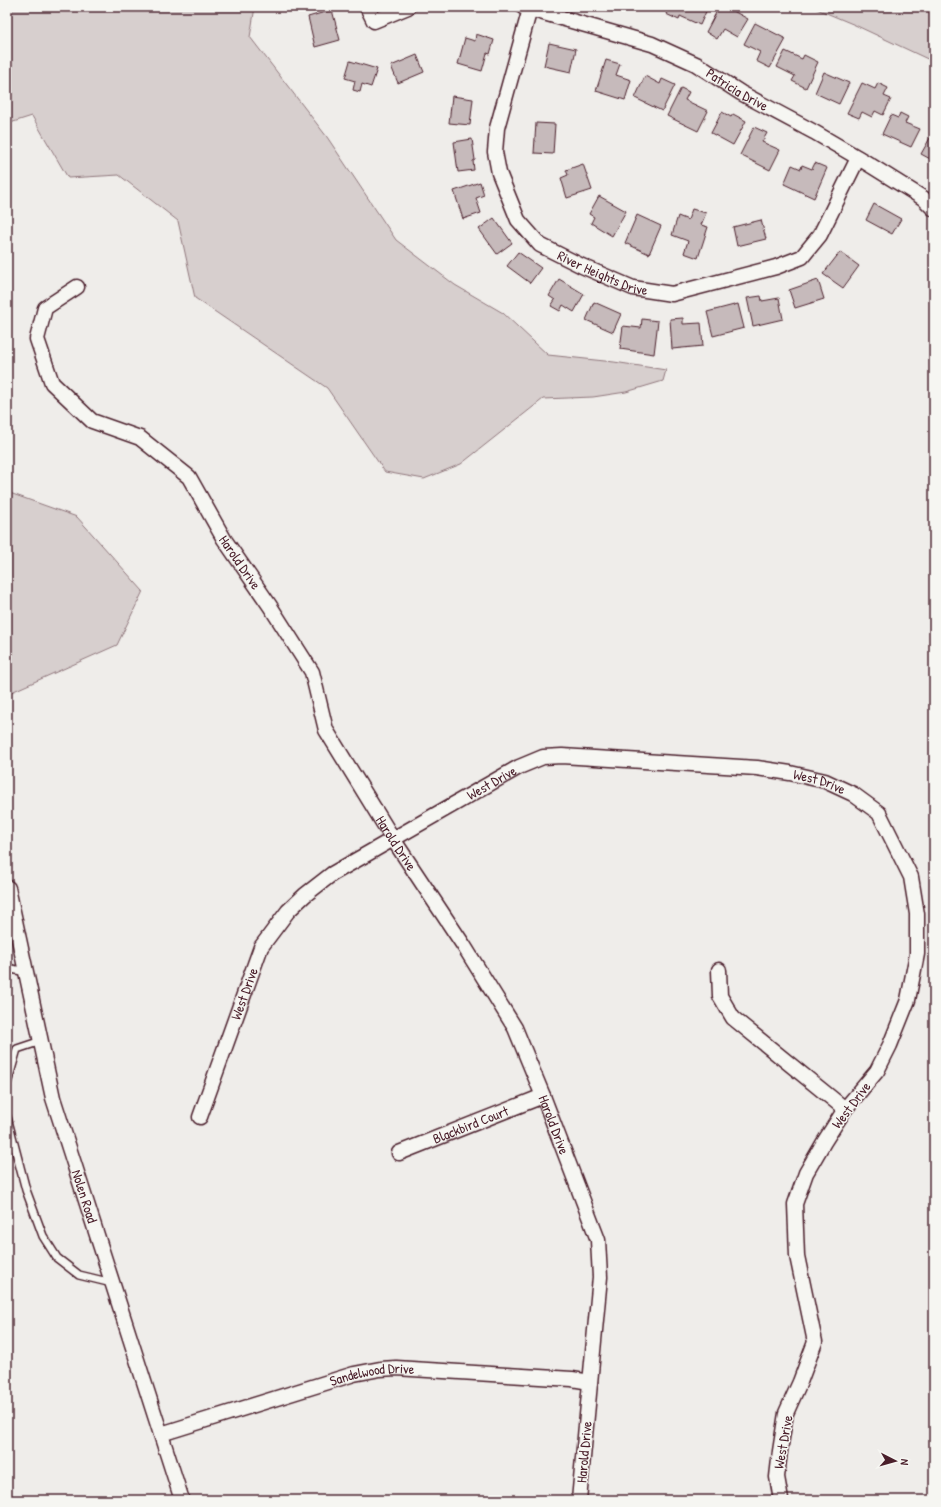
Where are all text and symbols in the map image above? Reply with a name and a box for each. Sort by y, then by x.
street label: Patricia Drive [703,63,772,115]
street label: River Heights Drive [555,245,650,299]
street label: Harold Drive [215,531,266,593]
street label: West Drive [463,760,520,804]
street label: West Drive [792,764,849,798]
street label: Harold Drive [372,812,422,874]
street label: West Drive [226,964,262,1022]
street label: West Drive [827,1077,875,1132]
street label: Harold Drive [534,1092,574,1157]
street label: Blackbird Court [430,1101,511,1148]
street label: Nolen Road [68,1167,103,1226]
street label: Sandelwood Drive [327,1358,415,1390]
street label: West Drive [768,1413,797,1470]
street label: Harold Drive [571,1420,596,1484]
north arrow [875,1441,915,1481]
text: N [898,1458,912,1466]

